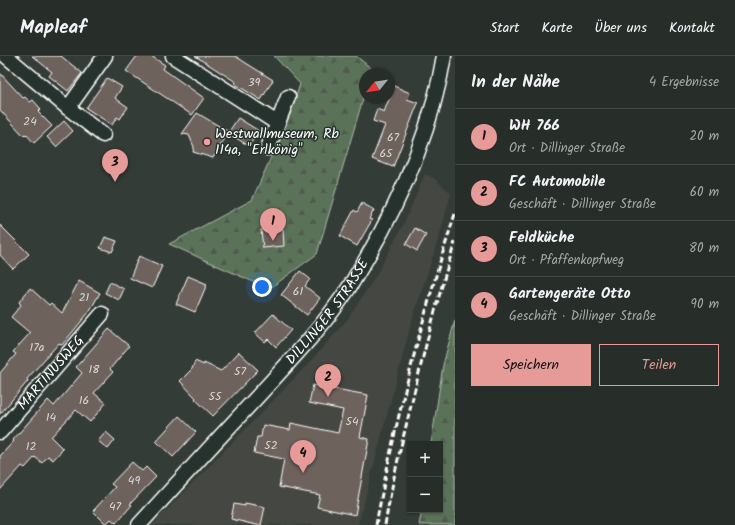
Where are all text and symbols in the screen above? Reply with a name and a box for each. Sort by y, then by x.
text: Mapleaf [20,13,87,43]
text: Start [490,17,519,39]
text: Karte [541,17,573,39]
text: Über uns [595,17,647,39]
text: Kontakt [669,17,715,39]
north arrow [359,68,395,104]
text: In der Nähe [471,69,560,96]
text: 4 Ergebnisse [649,72,719,93]
house number: 39 [248,73,260,92]
house number: 24 [23,112,37,131]
text: WH 766 [509,114,560,138]
place label: Westwallmuseum, Rb 114a, "Erlkönig" [215,123,339,161]
text: 1 [482,126,486,147]
text: 20 m [689,126,719,147]
house number: 67 [387,128,400,147]
marker: Westwallmuseum, Rb 114a, "Erlkönig" [202,137,212,147]
text: Ort · Dillinger Straße [509,138,625,159]
house number: 65 [379,144,394,163]
pin: 3 [102,149,128,182]
text: FC Automobile [509,170,605,194]
text: 2 [480,182,488,203]
text: 60 m [690,182,719,203]
text: Geschäft · Dillinger Straße [509,194,656,215]
pin: 1 [260,208,286,241]
text: Feldküche [509,226,574,250]
text: 3 [480,238,488,259]
text: 80 m [689,238,719,259]
text: Ort · Pfaffenkopfweg [509,250,624,271]
street label: DILLINGER STRASSE [281,254,375,370]
your location [252,277,272,297]
house number: 61 [293,282,303,301]
text: Gartengeräte Otto [509,282,631,306]
house number: 21 [79,288,90,307]
text: 4 [480,294,488,315]
text: 90 m [691,294,719,315]
text: Geschäft · Dillinger Straße [509,306,656,327]
street label: MARTINUSWEG [12,331,90,415]
house number: 17a [30,338,45,357]
button: Speichern [471,344,591,386]
button: Teilen [599,344,719,386]
house number: 18 [89,360,100,379]
house number: 57 [234,362,246,381]
pin: 2 [315,364,341,397]
house number: 55 [209,387,223,406]
house number: 16 [79,391,89,410]
house number: 14 [46,408,57,427]
house number: 54 [345,412,359,431]
house number: 52 [264,436,278,455]
house number: 12 [26,437,36,456]
pin: 4 [290,440,316,473]
map controls [407,441,443,513]
button: + [407,441,443,477]
house number: 49 [128,471,140,490]
button: − [407,477,443,513]
house number: 47 [109,497,122,516]

